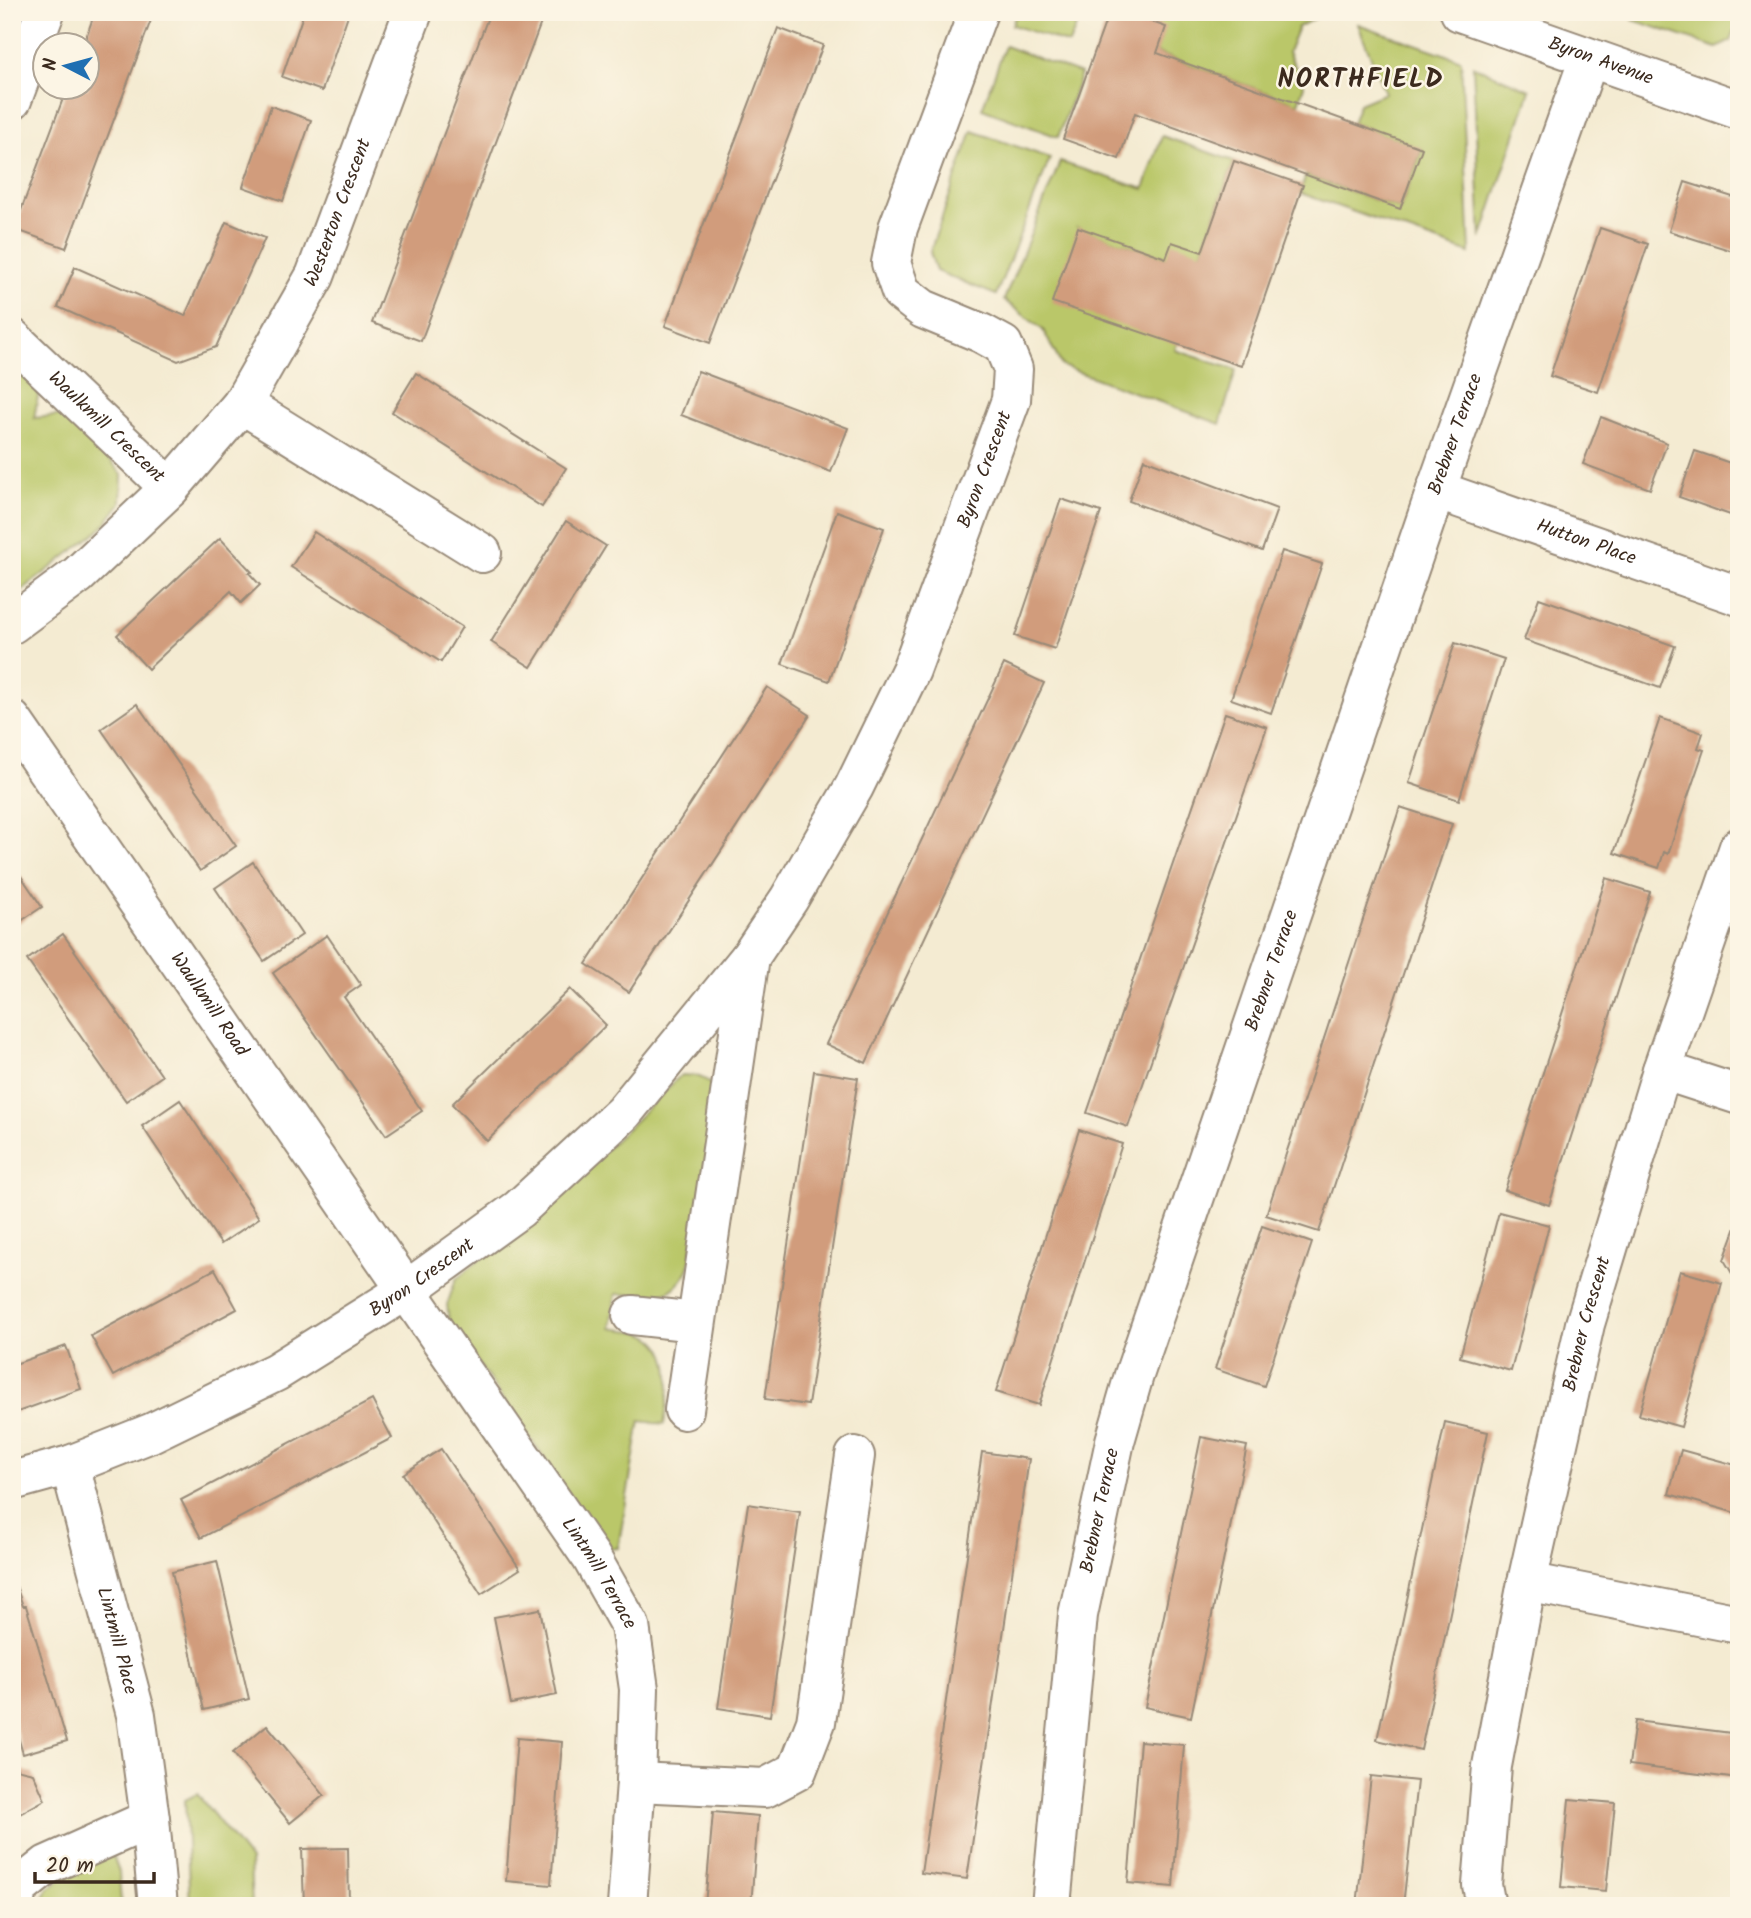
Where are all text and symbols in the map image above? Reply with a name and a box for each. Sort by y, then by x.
street label: Byron Avenue [1544,29,1658,94]
north arrow [32,32,102,102]
text: N [36,57,67,72]
district label: NORTHFIELD [1277,59,1445,101]
street label: Westerton Crescent [297,134,380,293]
street label: Waulkmill Crescent [41,364,172,491]
street label: Brebner Terrace [1420,369,1491,499]
street label: Byron Crescent [950,406,1021,532]
street label: Hutton Place [1532,511,1640,574]
street label: Brebner Terrace [1237,905,1307,1036]
street label: Waulkmill Road [162,946,256,1063]
street label: Byron Crescent [363,1230,481,1325]
street label: Brebner Crescent [1555,1252,1620,1394]
street label: Brebner Terrace [1072,1445,1128,1576]
street label: Lintmill Terrace [553,1512,644,1636]
street label: Lintmill Place [88,1584,145,1698]
scale bar [35,1841,154,1885]
text: 20 m [46,1850,94,1883]

